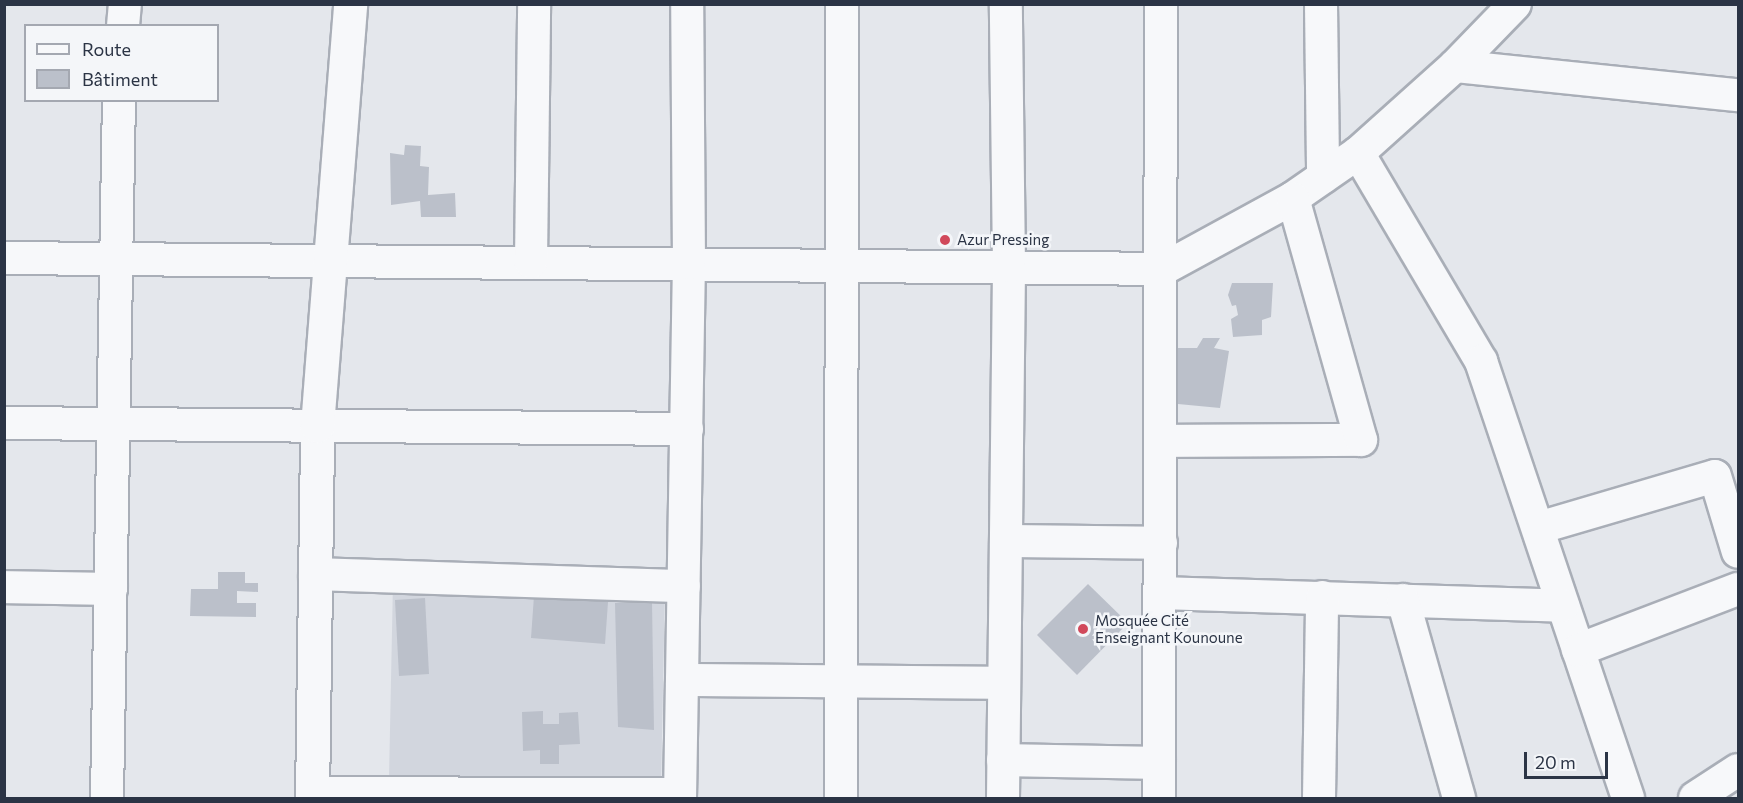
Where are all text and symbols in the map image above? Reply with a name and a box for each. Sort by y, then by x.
legend [24,24,219,102]
text: Route [82,38,131,60]
text: Bâtiment [82,68,158,90]
place label: Azur Pressing [957,231,1049,249]
marker: Azur Pressing [938,233,952,247]
place label: Mosquée Cité Enseignant Kounoune [1095,611,1243,646]
marker: Mosquée Cité Enseignant Kounoune [1076,622,1090,636]
scale bar [1527,740,1611,778]
text: 20 m [1535,751,1576,773]

